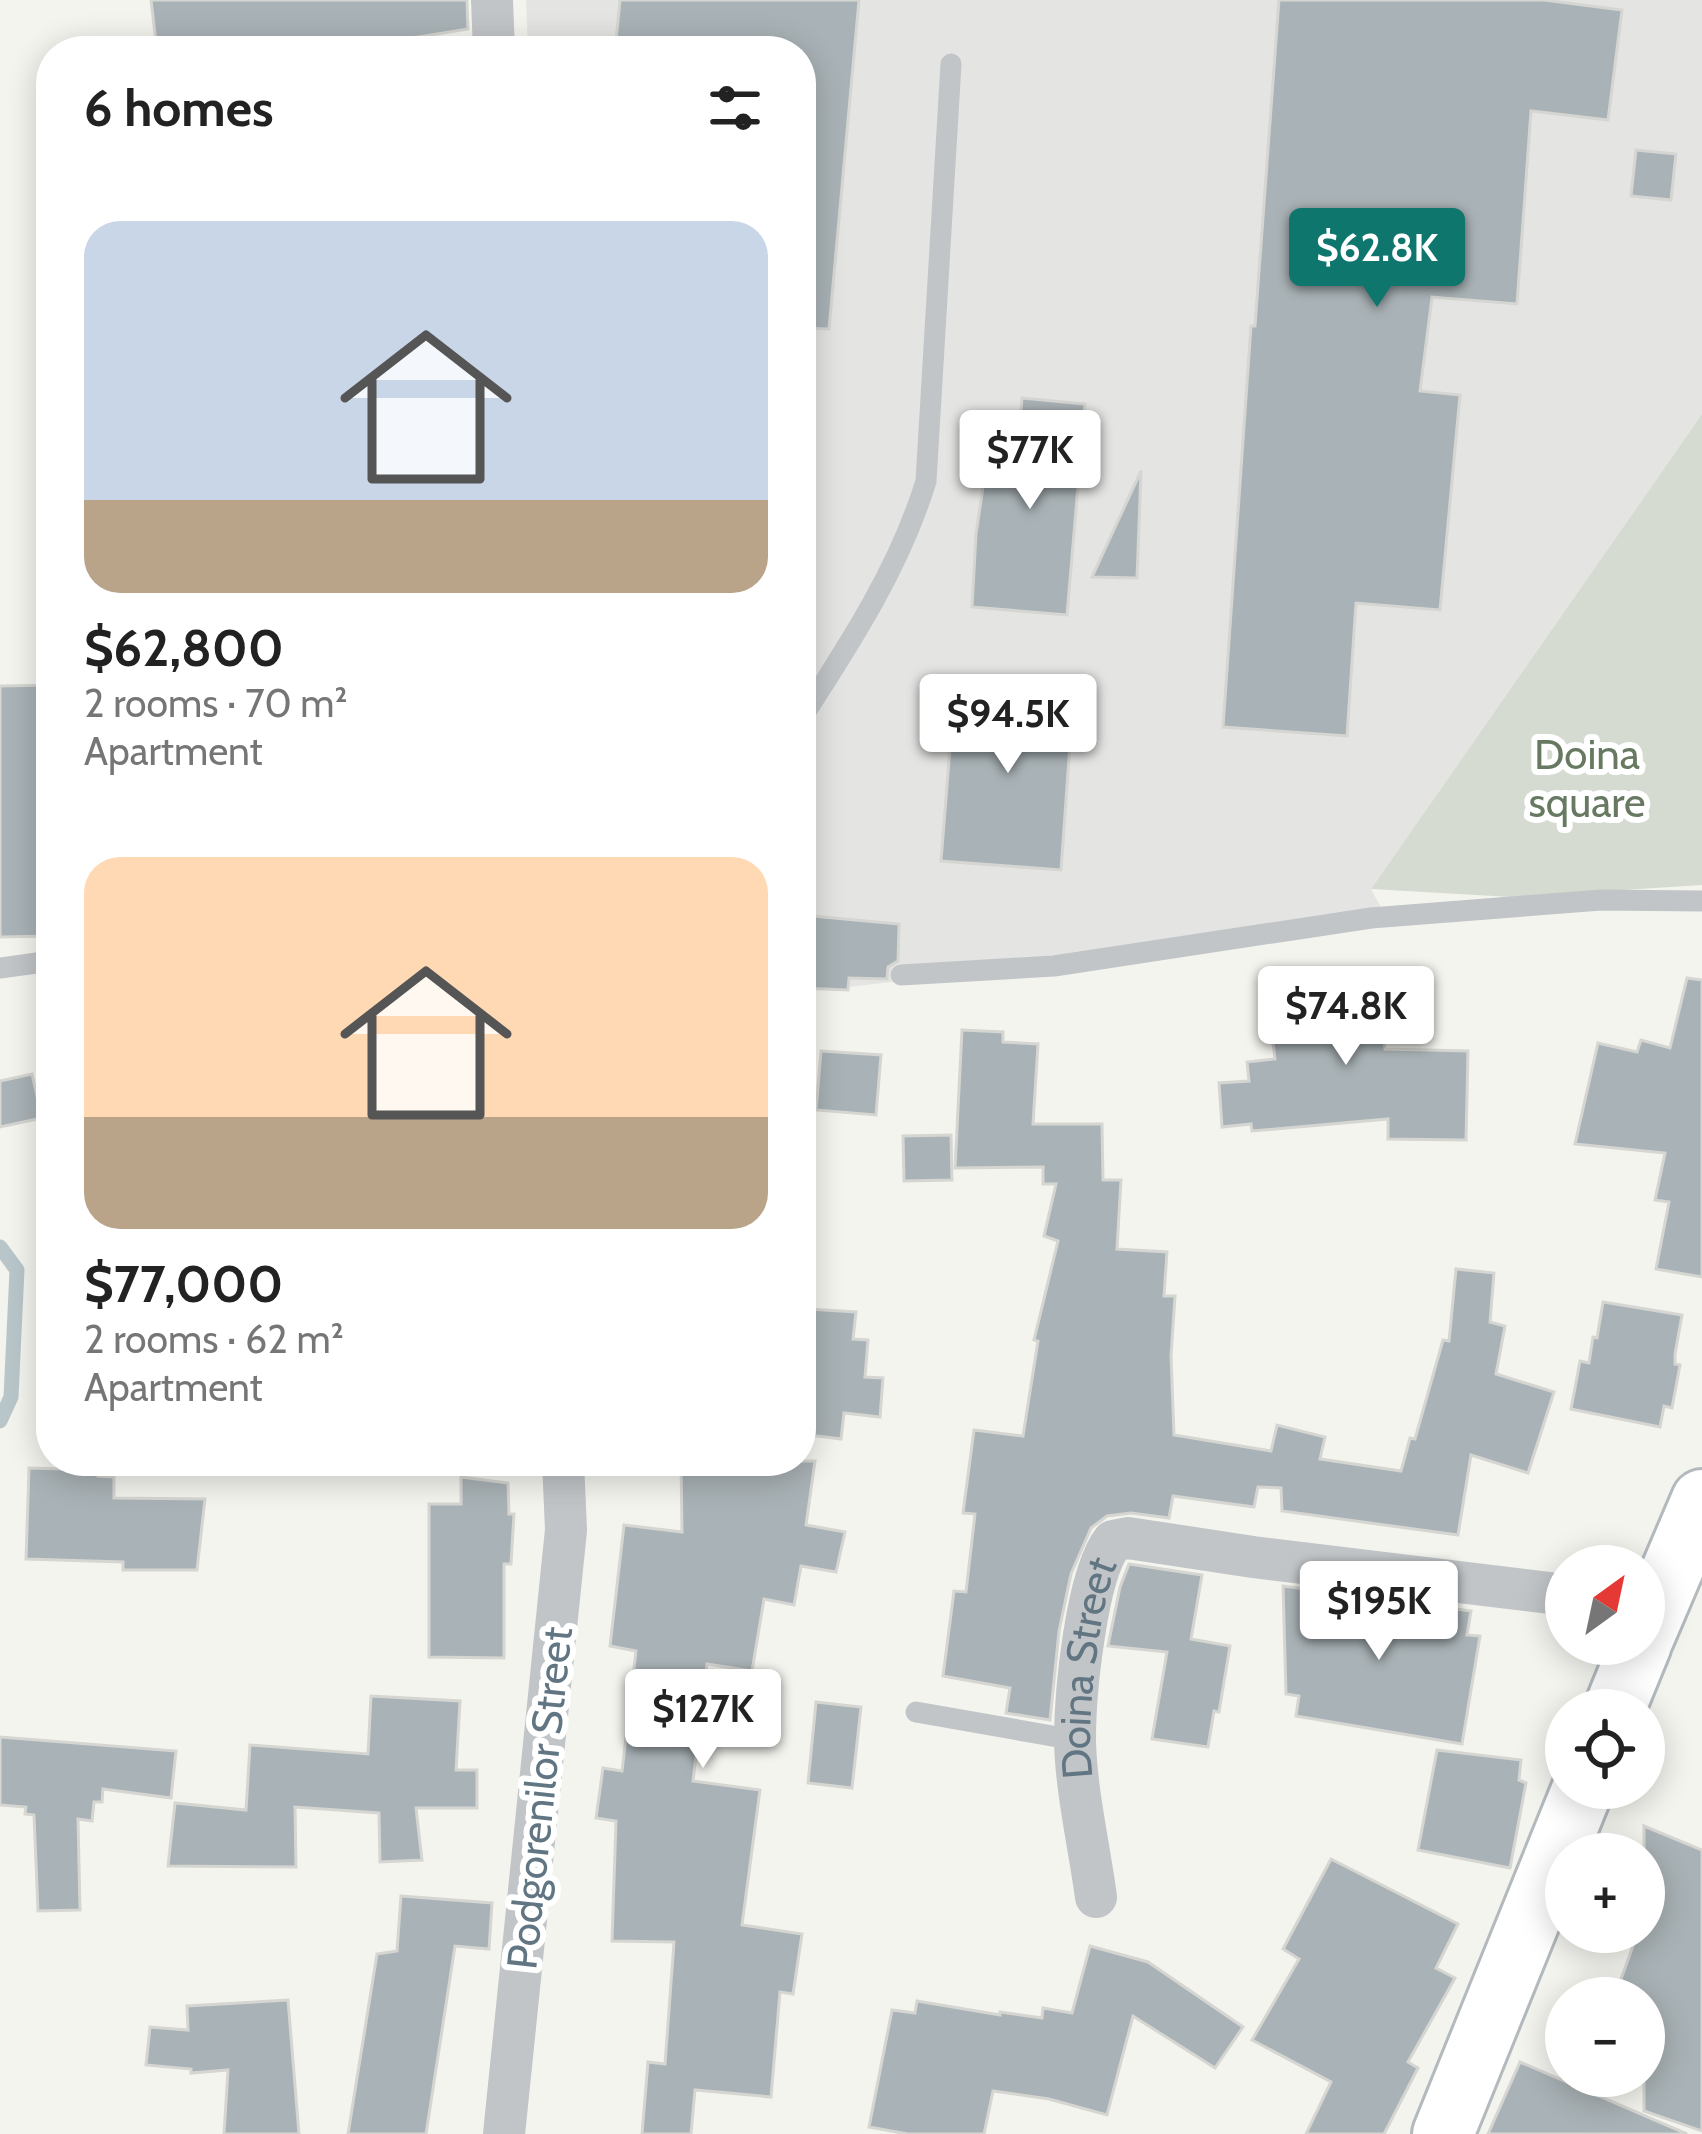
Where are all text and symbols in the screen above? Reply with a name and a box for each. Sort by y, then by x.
icon: filters [702,75,768,141]
text: 6 homes [84,77,273,139]
pin: $62.8K [1279,208,1475,310]
text: $62.8K [1316,223,1438,271]
icon: home [318,299,534,515]
pin: $77K [959,410,1101,512]
text: $77K [987,425,1073,473]
text: $62,800 [84,617,284,679]
pin: $94.5K [910,674,1106,776]
text: 2 rooms · 70 m² [84,679,348,727]
text: $94.5K [947,689,1069,737]
text: Apartment [84,727,263,775]
park label: Doina square [1528,728,1646,828]
icon: home [318,935,534,1151]
pin: $74.8K [1248,966,1444,1068]
text: $74.8K [1285,981,1407,1029]
text: $77,000 [84,1253,283,1315]
text: 2 rooms · 62 m² [84,1315,344,1363]
text: Apartment [84,1363,263,1411]
north arrow [1545,1545,1665,1665]
map controls [1545,1545,1665,2097]
street label: Doina Street [1049,1550,1127,1781]
pin: $195K [1295,1561,1463,1663]
text: $195K [1327,1576,1431,1624]
street label: Podgorenilor Street [495,1624,583,1972]
pin: $127K [619,1669,787,1771]
text: $127K [652,1684,754,1732]
button: locate [1545,1689,1665,1809]
button: + [1545,1833,1665,1953]
button: − [1545,1977,1665,2097]

